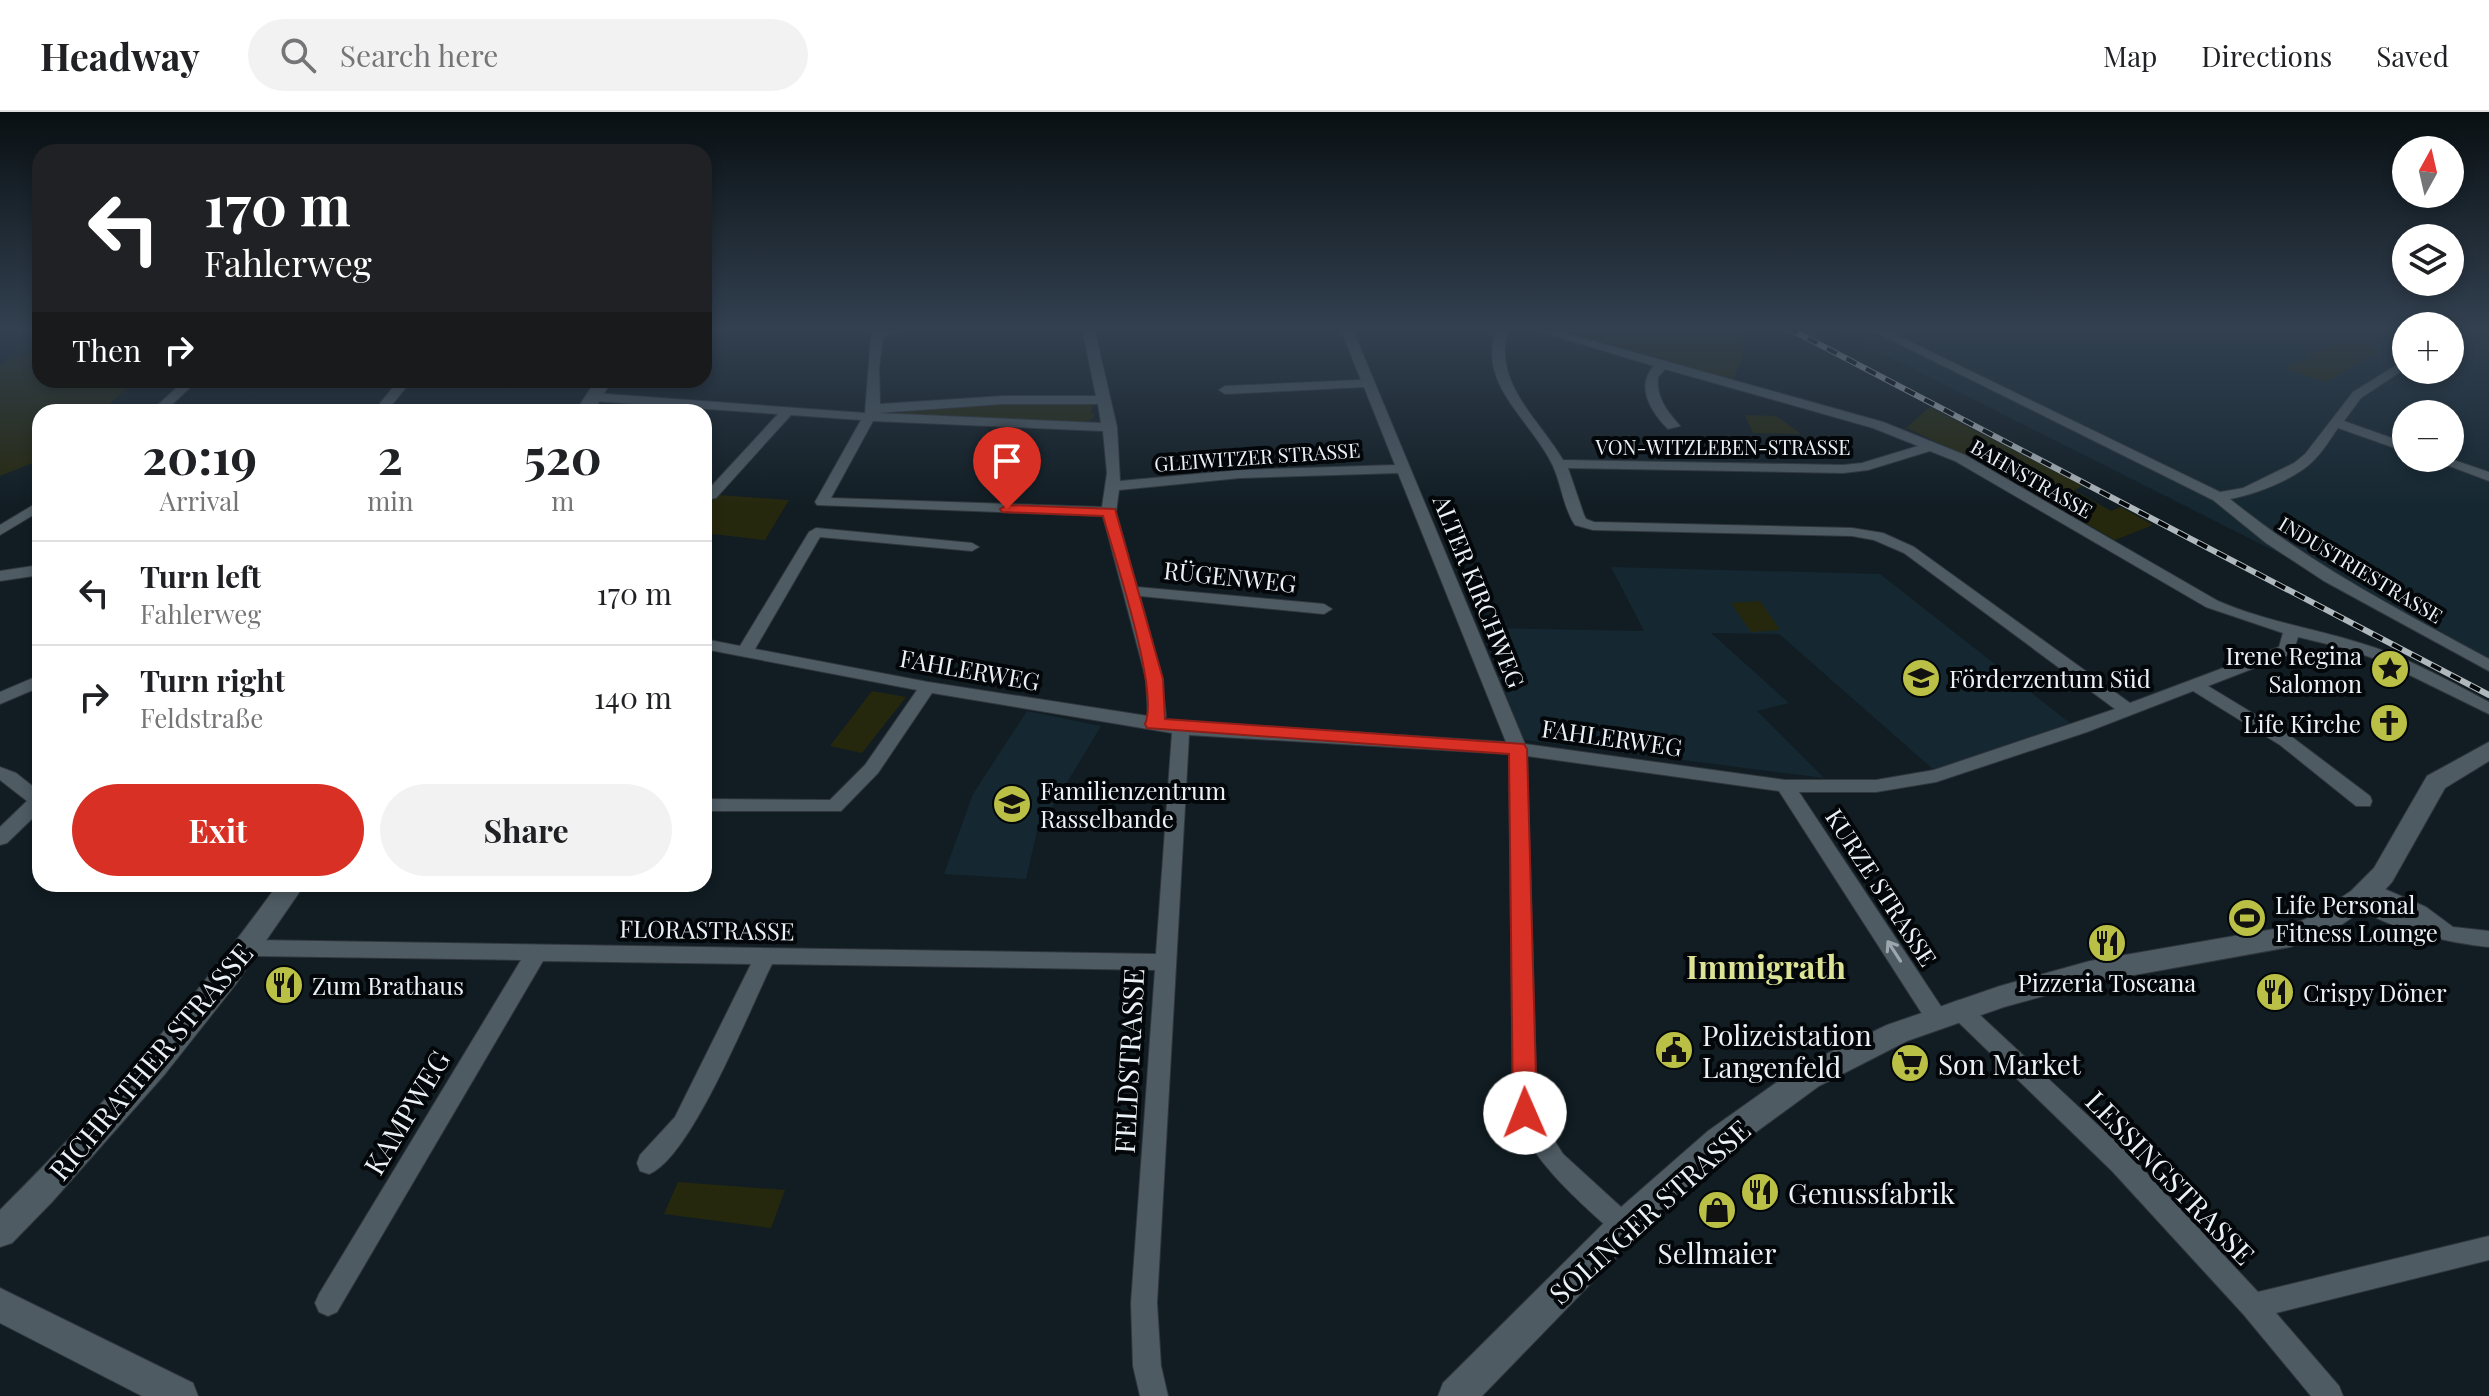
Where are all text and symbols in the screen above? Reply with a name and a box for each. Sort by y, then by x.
search box [248,19,808,91]
text: Headway [40,30,200,81]
icon: search [276,33,320,77]
text: Search here [340,35,498,75]
text: Map [2103,37,2157,74]
text: Directions [2201,37,2332,74]
text: Saved [2376,37,2449,74]
north arrow [2392,136,2464,208]
map controls [2392,136,2464,472]
text: 170 m [204,166,351,241]
icon: left [72,176,176,280]
button: layers [2392,224,2464,296]
text: Fahlerweg [204,238,372,286]
button: + [2392,312,2464,384]
icon: right [157,328,201,372]
text: Then [72,330,141,370]
button: − [2392,400,2464,472]
text: 20:19 [142,423,257,487]
text: 2 [378,423,403,487]
text: 520 [524,423,602,487]
pin [973,427,1041,509]
street label: BAHNSTRASSE [1966,432,2098,524]
street label: VON-WITZLEBEN-STRASSE [1595,433,1850,460]
street label: GLEIWITZER STRASSE [1153,435,1361,477]
icon: arrive [985,439,1029,483]
text: Arrival [160,483,240,518]
text: min [367,483,414,518]
text: m [551,483,574,518]
street label: ALTER KIRCHWEG [1426,489,1533,692]
street label: INDUSTRIESTRASSE [2274,509,2448,629]
street label: RÜGENWEG [1162,553,1298,599]
text: Turn left [140,556,261,596]
icon: left [72,571,116,615]
text: 170 m [597,573,672,613]
text: Fahlerweg [140,596,261,631]
place label: Irene Regina Salomon [2225,639,2362,699]
street label: FAHLERWEG [898,641,1043,697]
place icon: Irene Regina Salomon [2369,648,2411,690]
school or university icon: Förderzentum Süd [1900,657,1942,699]
text: Turn right [140,660,285,700]
place label: Förderzentum Süd [1949,662,2151,694]
icon: right [72,675,116,719]
text: 140 m [594,677,672,717]
text: Feldstraße [140,700,263,735]
church icon: Life Kirche [2368,702,2410,744]
place label: Life Kirche [2243,707,2361,739]
street label: FAHLERWEG [1540,711,1684,763]
place label: Familienzentrum Rasselbande [1040,774,1226,834]
school or university icon: Familienzentrum Rasselbande [991,783,1033,825]
button: Exit [72,784,364,876]
button: Share [380,784,672,876]
street label: KURZE STRASSE [1819,802,1945,972]
place label: Life Personal Fitness Lounge [2275,888,2438,948]
sports icon: Life Personal Fitness Lounge [2226,897,2268,939]
street label: FLORASTRASSE [619,911,795,947]
restaurant icon: Pizzeria Toscana [2086,922,2128,964]
street label: RICHRATHER STRASSE [40,935,260,1187]
one-way arrow [1885,941,1902,963]
district label: Immigrath [1686,944,1847,987]
restaurant icon: Zum Brathaus [263,964,305,1006]
place label: Pizzeria Toscana [2018,966,2196,998]
street label: FELDSTRASSE [1105,968,1151,1154]
place label: Zum Brathaus [312,969,464,1001]
restaurant icon: Crispy Döner [2254,971,2296,1013]
place label: Crispy Döner [2303,976,2447,1008]
place label: Polizeistation Langenfeld [1702,1016,1872,1085]
public building icon: Polizeistation Langenfeld [1653,1029,1695,1071]
supermarket icon: Son Market [1889,1042,1931,1084]
street label: KAMPWEG [355,1043,457,1181]
place label: Son Market [1938,1045,2082,1082]
position arrow [1483,1071,1567,1155]
street label: LESSINGSTRASSE [2078,1082,2264,1272]
street label: SOLINGER STRASSE [1541,1111,1757,1311]
restaurant icon: Genussfabrik [1739,1171,1781,1213]
place label: Genussfabrik [1788,1174,1956,1211]
shop icon: Sellmaier [1696,1189,1738,1231]
place label: Sellmaier [1658,1234,1777,1271]

